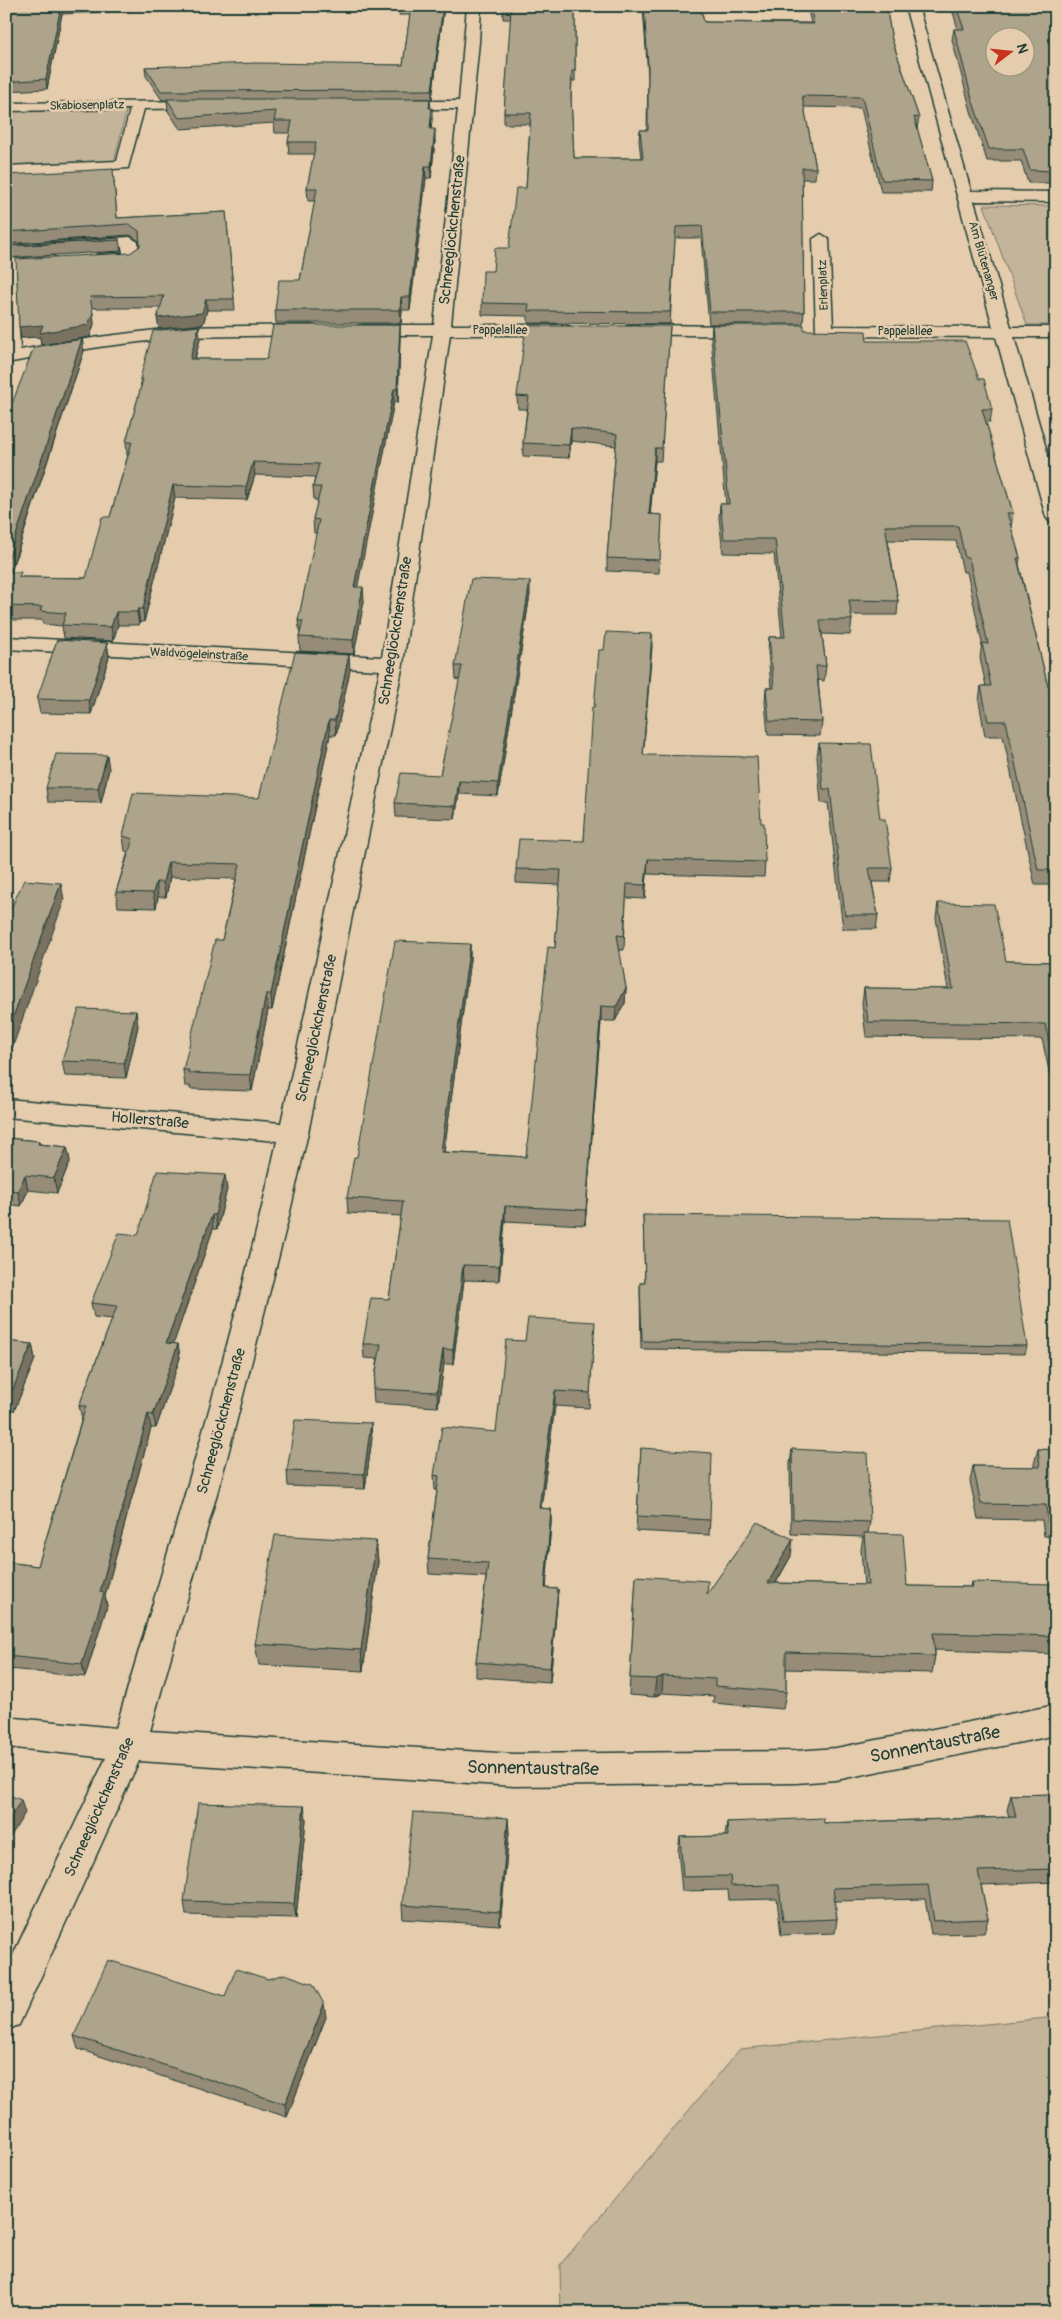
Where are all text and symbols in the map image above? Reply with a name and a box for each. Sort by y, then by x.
north arrow [984,28,1034,78]
text: N [1013,42,1031,55]
street label: Skabiosenplatz [50,97,124,114]
street label: Schneeglöckchenstraße [435,154,470,306]
street label: Am Blütenanger [965,220,1002,303]
street label: Erlenplatz [815,259,832,311]
street label: Pappelallee [473,323,528,338]
street label: Pappelallee [878,324,933,339]
street label: Schneeglöckchenstraße [374,555,417,707]
street label: Waldvögeleinstraße [149,644,249,665]
street label: Schneeglöckchenstraße [292,952,342,1104]
street label: Hollerstraße [110,1108,190,1133]
street label: Schneeglöckchenstraße [193,1345,250,1496]
street label: Sonnentaustraße [868,1721,1002,1768]
street label: Schneeglöckchenstraße [60,1734,139,1880]
street label: Sonnentaustraße [467,1756,599,1781]

